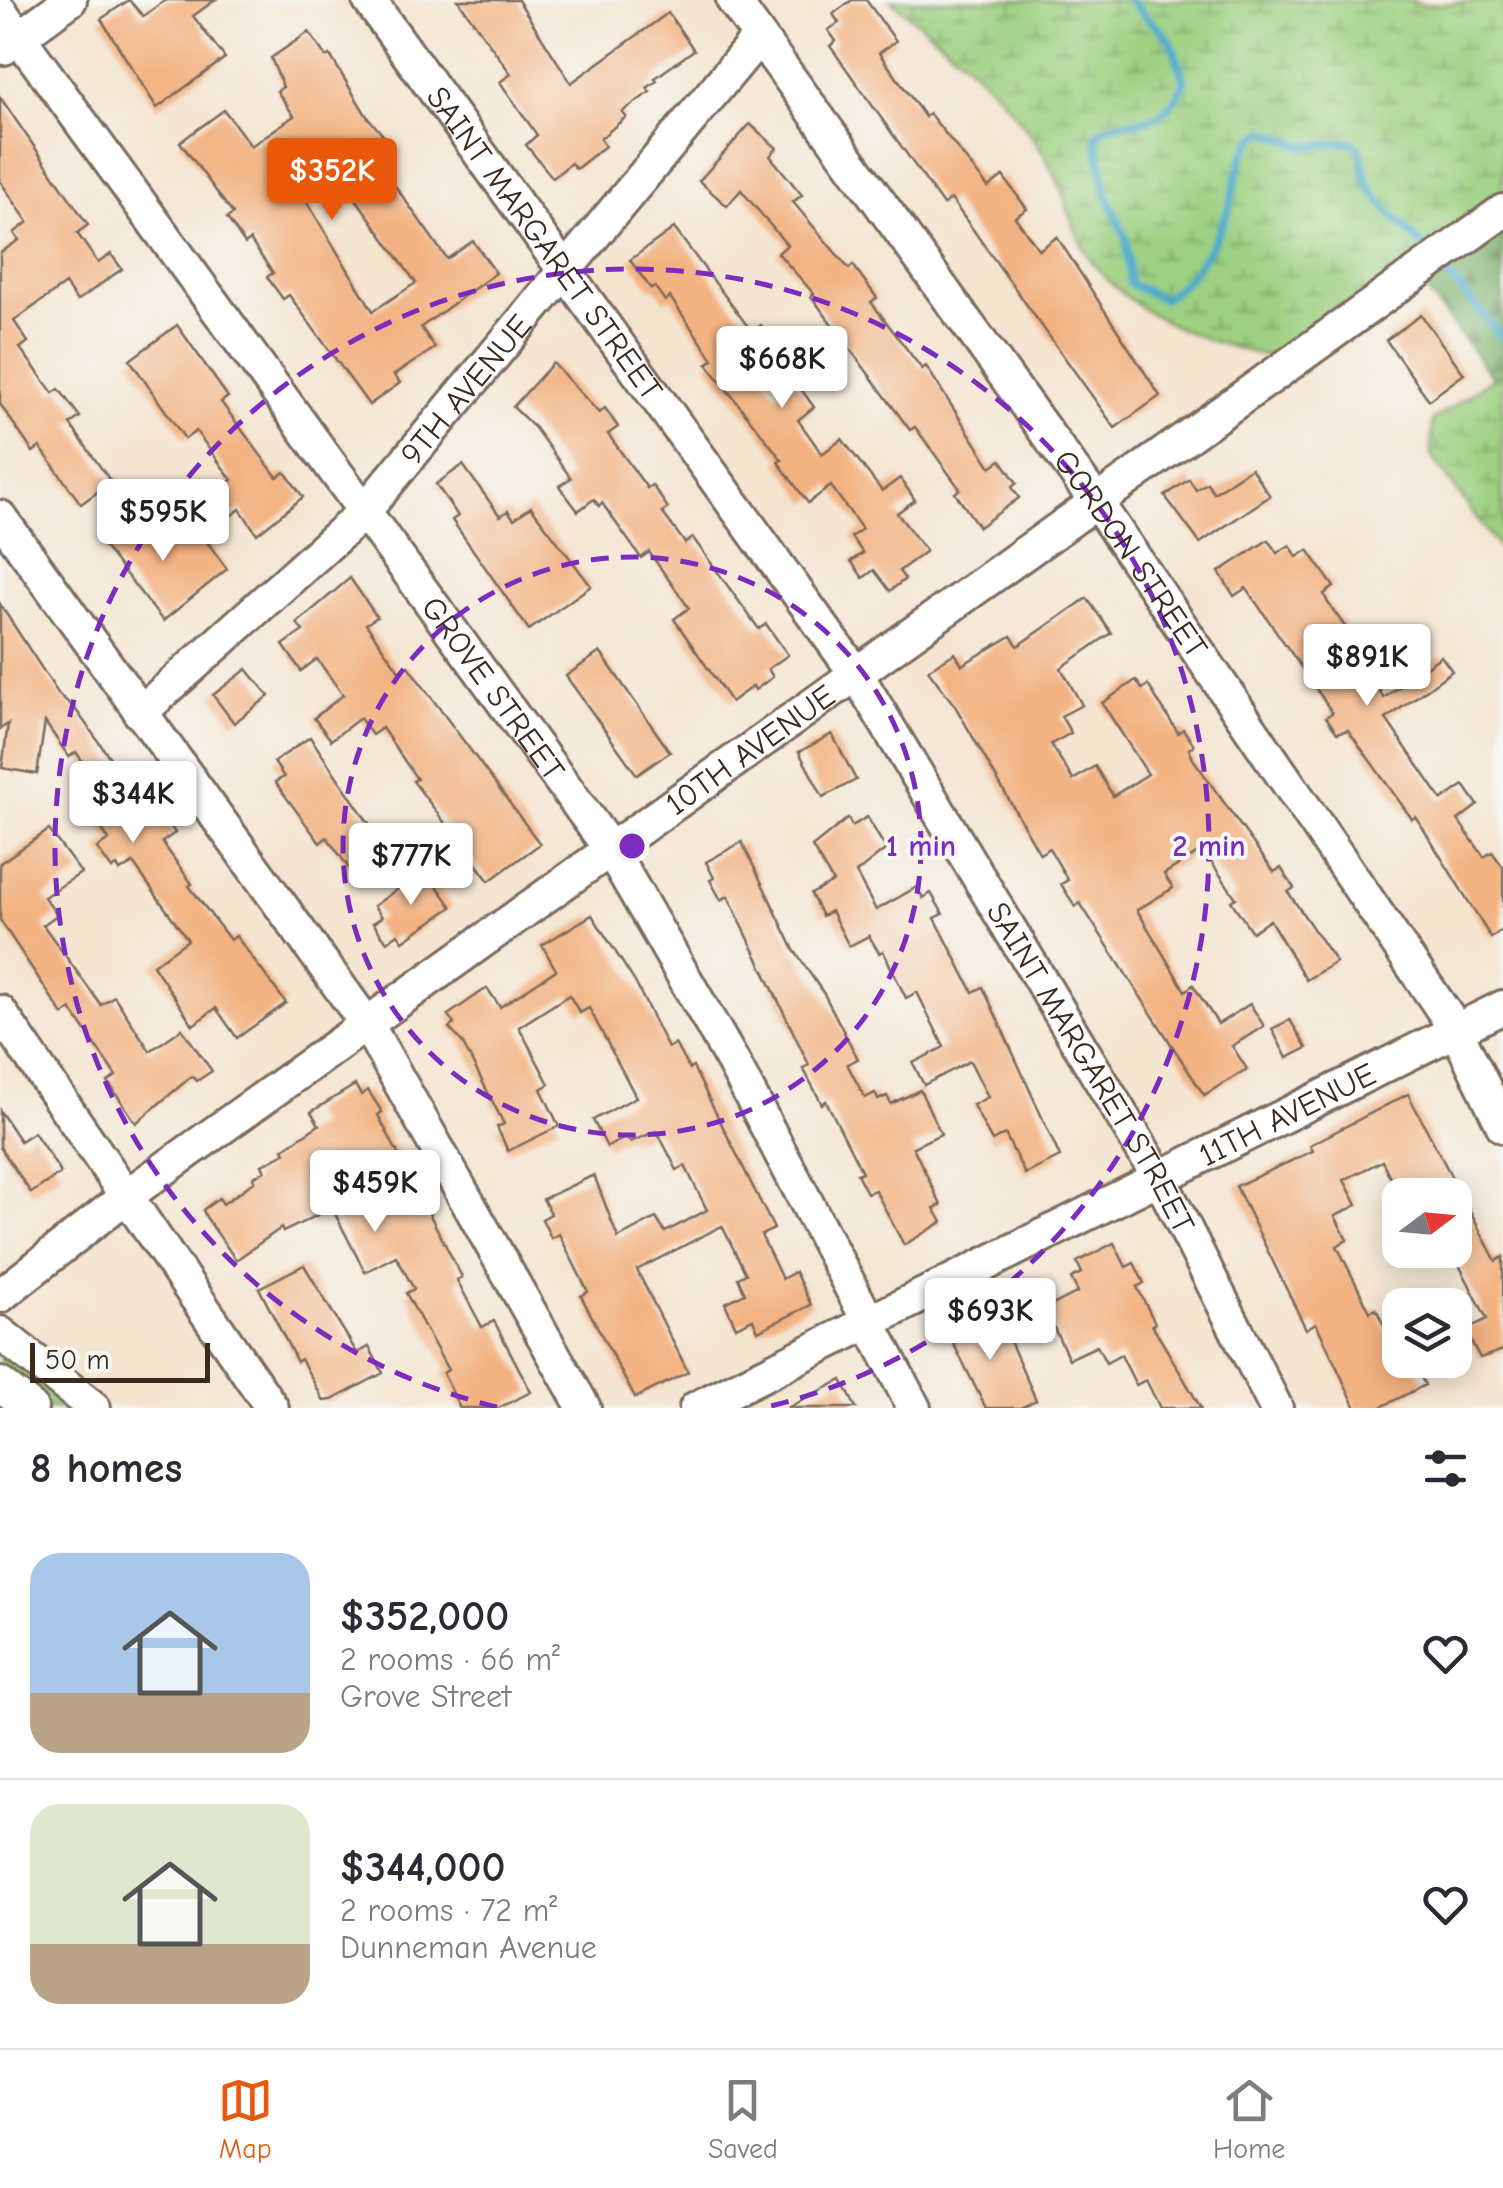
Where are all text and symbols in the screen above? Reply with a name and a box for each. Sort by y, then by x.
street label: SAINT MARGARET STREET [419,79,670,408]
pin: $352K [262,138,402,223]
text: $352K [289,152,375,189]
street label: 9TH AVENUE [393,307,539,472]
pin: $668K [712,326,852,411]
text: $668K [738,340,826,377]
street label: GORDON STREET [1046,443,1215,665]
pin: $595K [93,479,233,564]
text: $595K [119,493,207,530]
street label: GROVE STREET [414,590,572,788]
pin: $891K [1297,624,1437,709]
text: $891K [1326,638,1408,675]
street label: 10TH AVENUE [659,677,842,823]
pin: $344K [63,761,203,846]
text: $344K [91,775,175,812]
pin: $777K [341,823,481,908]
centre of rings [614,828,650,864]
text: 1 min [886,829,956,864]
text: 2 min [1172,829,1246,864]
text: $777K [371,837,451,874]
street label: SAINT MARGARET STREET [979,896,1202,1240]
street label: 11TH AVENUE [1193,1055,1382,1174]
pin: $459K [305,1150,445,1235]
text: $459K [332,1164,418,1201]
north arrow [1382,1178,1472,1268]
map controls [1382,1178,1472,1378]
pin: $693K [920,1278,1060,1363]
button: layers [1382,1288,1472,1378]
text: $693K [947,1292,1033,1329]
scale bar [30,1338,210,1382]
text: 50 m [45,1344,110,1376]
icon: filters [1418,1441,1473,1496]
text: 8 homes [30,1444,182,1493]
text: $352,000 [340,1592,509,1641]
icon: home [110,1593,230,1713]
icon: heart [1418,1626,1473,1681]
text: 2 rooms · 66 m² [340,1641,560,1678]
text: Grove Street [340,1678,511,1715]
text: $344,000 [340,1843,505,1892]
icon: home [110,1844,230,1964]
icon: heart [1418,1877,1473,1932]
text: 2 rooms · 72 m² [340,1892,557,1929]
text: Dunneman Avenue [340,1929,597,1966]
tab: Map [218,2073,273,2165]
tab: Saved [708,2073,778,2165]
tab: Home [1213,2073,1285,2165]

